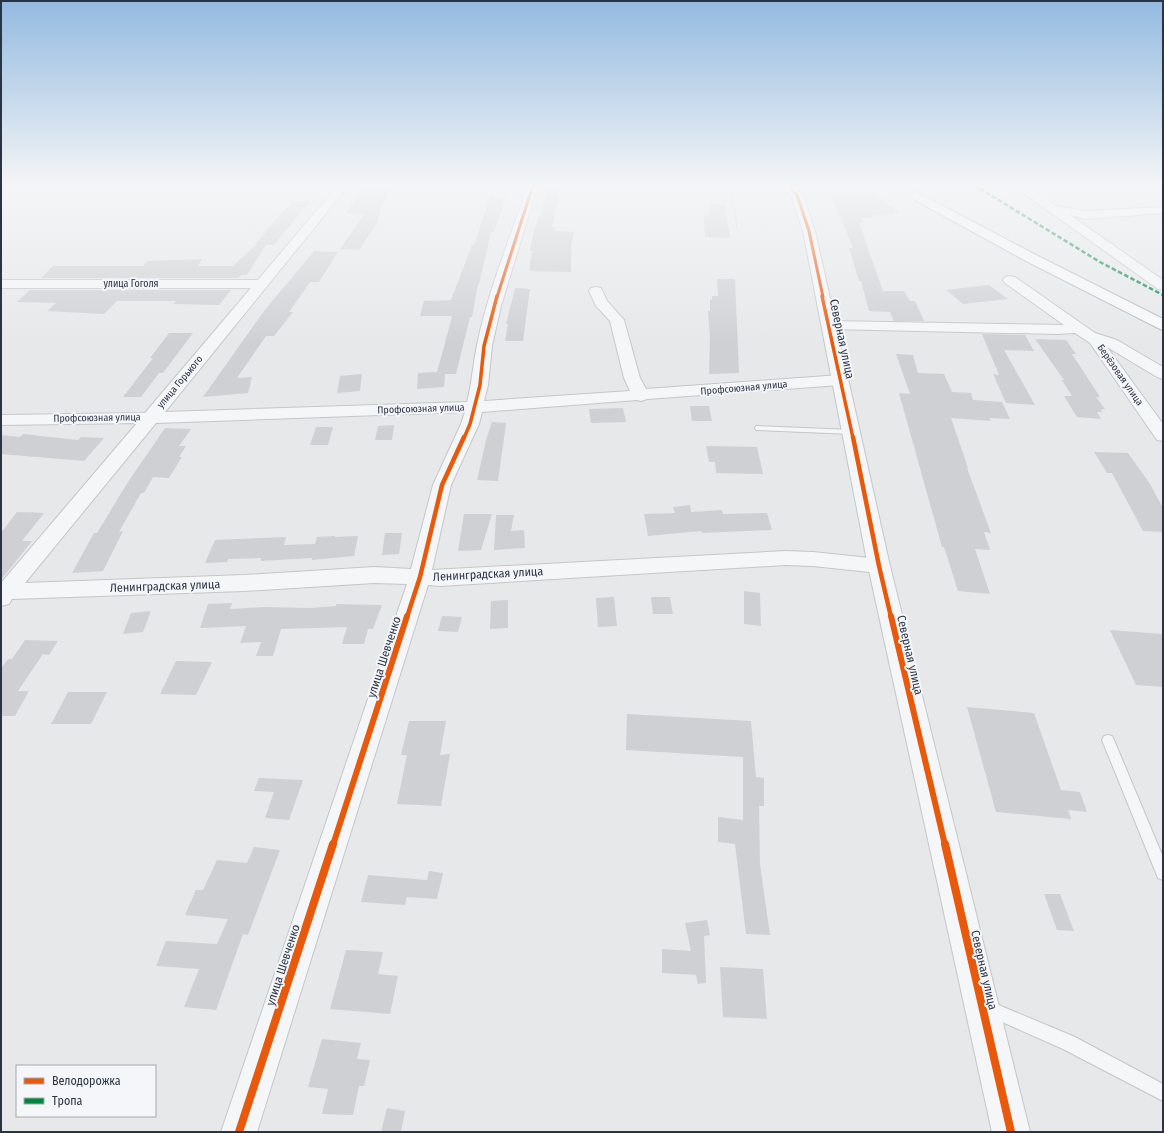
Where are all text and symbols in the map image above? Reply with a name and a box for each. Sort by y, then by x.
street label: улица Гоголя [103,278,159,290]
street label: Северная улица [827,298,857,380]
street label: Берёзовая улица [1094,342,1146,408]
street label: улица Горького [155,353,205,411]
street label: Профсоюзная улица [700,378,788,398]
street label: Профсоюзная улица [377,401,465,417]
street label: Профсоюзная улица [53,411,141,425]
street label: Ленинградская улица [433,564,544,584]
street label: Ленинградская улица [110,577,220,595]
street label: Северная улица [894,614,926,696]
street label: улица Шевченко [364,615,404,699]
street label: улица Шевченко [263,923,303,1007]
street label: Северная улица [968,929,1000,1011]
legend [16,1065,156,1117]
text: Велодорожка [52,1074,121,1088]
text: Тропа [52,1094,83,1108]

